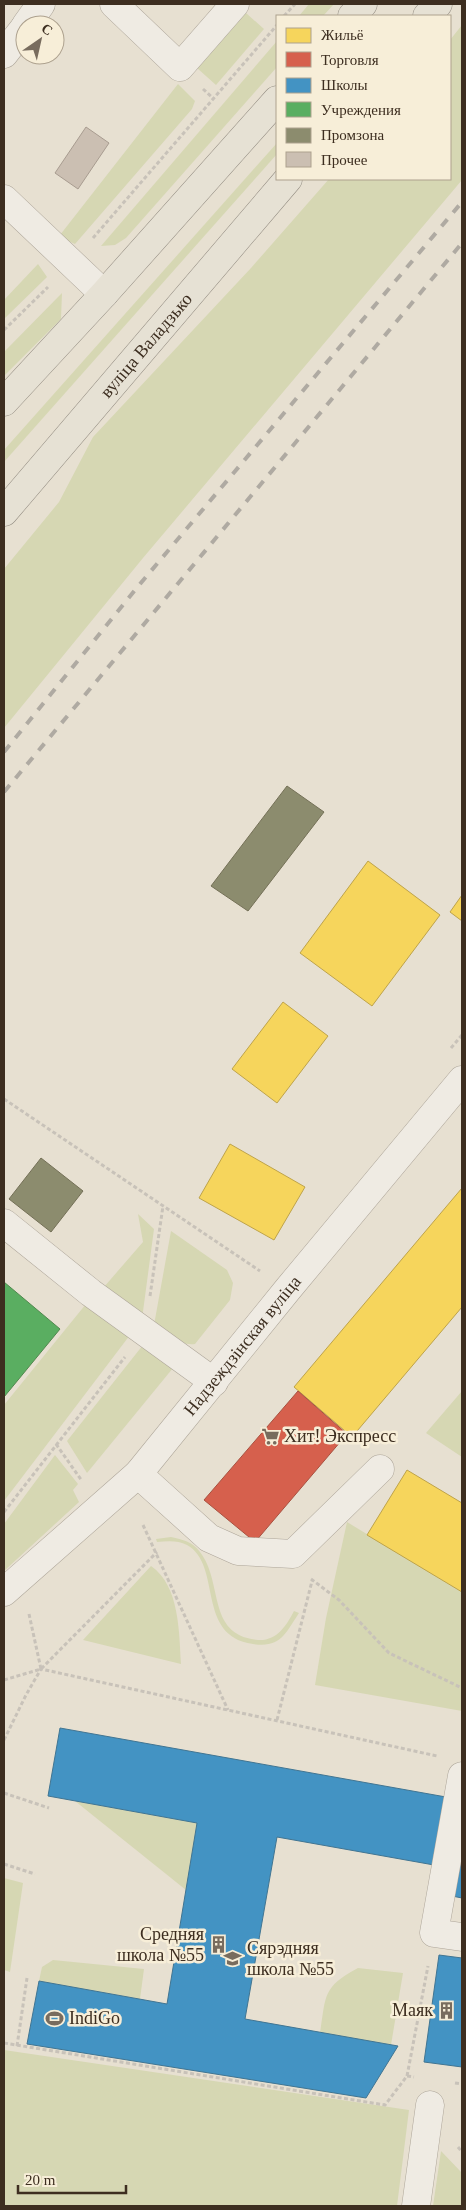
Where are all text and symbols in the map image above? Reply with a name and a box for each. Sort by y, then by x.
north arrow [15,15,65,65]
legend [276,15,451,180]
text: С [39,21,55,39]
text: Жильё [321,27,364,43]
text: Торговля [321,52,379,68]
text: Школы [321,77,368,93]
text: Учреждения [321,102,401,118]
text: Промзона [321,127,384,143]
text: Прочее [321,152,368,168]
street label: вуліца Валадзько [96,289,196,402]
street label: Надзеждзінская вуліца [180,1272,305,1419]
supermarket icon: Хит! Экспресс [260,1426,280,1446]
place label: Хит! Экспресс [284,1426,396,1446]
place label: Средняя школа №55 [117,1924,204,1965]
building icon: Средняя школа №55 [208,1934,228,1954]
place label: Сярэдняя школа №55 [247,1938,334,1979]
school or university icon: Сярэдняя школа №55 [223,1948,243,1968]
place label: Маяк [392,2000,433,2020]
building icon: Маяк [437,2000,457,2020]
sports icon: IndiGo [45,2008,65,2028]
place label: IndiGo [69,2008,120,2028]
scale bar [18,2162,125,2194]
text: 20 m [25,2172,56,2188]

